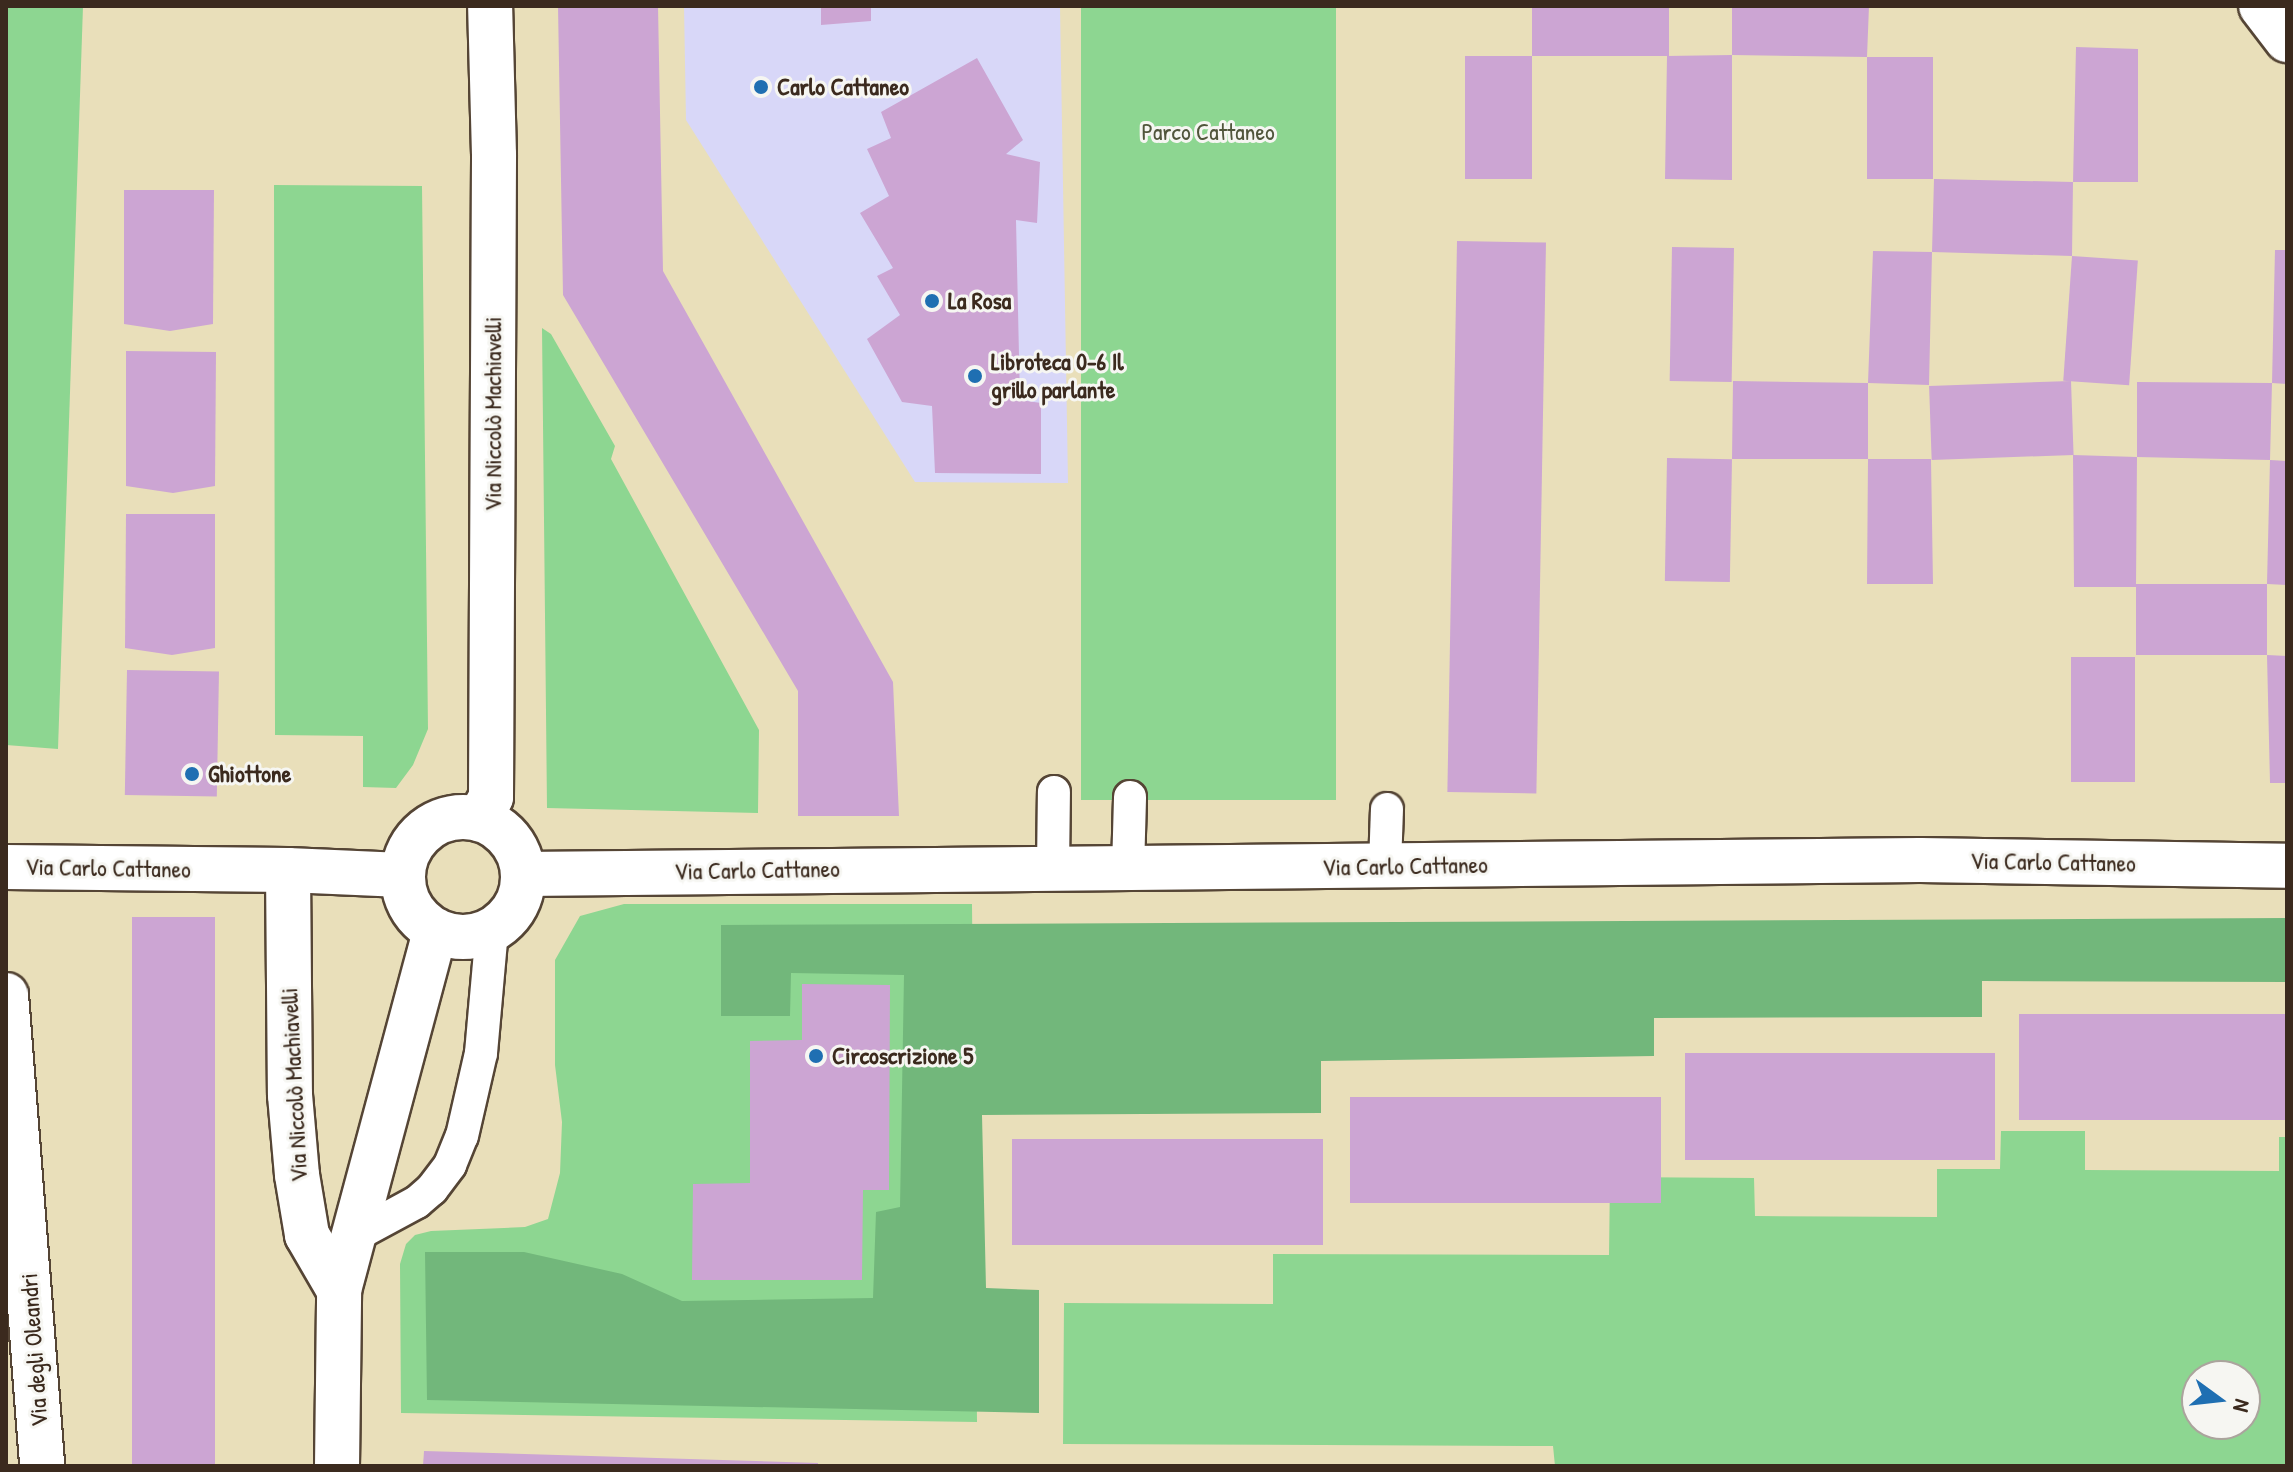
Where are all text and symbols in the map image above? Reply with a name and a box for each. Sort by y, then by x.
place label: Carlo Cattaneo [777,73,909,101]
marker: Carlo Cattaneo [752,78,770,96]
park label: Parco Cattaneo [1141,118,1275,146]
place label: La Rosa [948,287,1011,315]
marker: La Rosa [923,292,941,310]
street label: Via Niccolò Machiavelli [479,317,507,511]
place label: Libroteca 0-6 Il grillo parlante [991,348,1124,404]
marker: Libroteca 0-6 Il grillo parlante [966,367,984,385]
place label: Ghiottone [208,760,291,788]
marker: Ghiottone [183,765,201,783]
street label: Via Carlo Cattaneo [1970,846,2136,878]
street label: Via Carlo Cattaneo [1322,850,1488,882]
street label: Via Carlo Cattaneo [25,852,191,884]
street label: Via Carlo Cattaneo [674,854,840,886]
street label: Via Niccolò Machiavelli [275,987,313,1183]
place label: Circoscrizione 5 [832,1042,973,1070]
marker: Circoscrizione 5 [807,1047,825,1065]
street label: Via degli Oleandri [14,1272,54,1428]
north arrow [2181,1360,2261,1440]
text: N [2226,1396,2258,1415]

